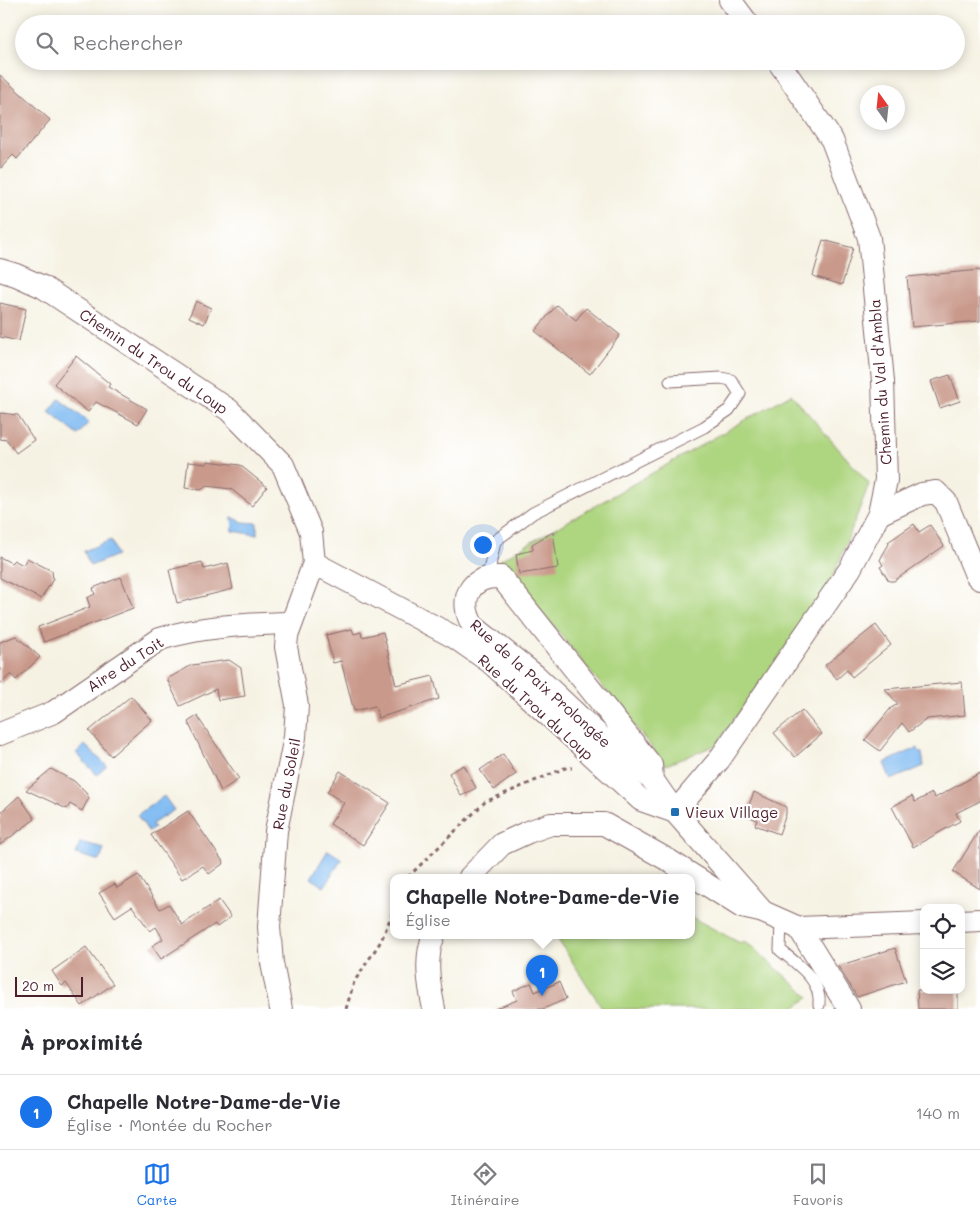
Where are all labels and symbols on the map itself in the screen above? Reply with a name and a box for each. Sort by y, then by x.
north arrow [860,85,905,130]
street label: Chemin du Val d'Ambla [864,298,896,466]
street label: Chemin du Trou du Loup [76,304,232,418]
your location [470,532,496,558]
street label: Rue de la Paix Prolongée [466,614,616,752]
street label: Aire du Toit [83,632,167,696]
street label: Rue du Trou du Loup [474,650,598,764]
street label: Rue du Soleil [267,736,305,832]
place label: Vieux Village [685,802,778,822]
marker: Vieux Village [669,806,681,818]
pin: 1 [526,955,558,996]
scale bar [15,974,82,997]

